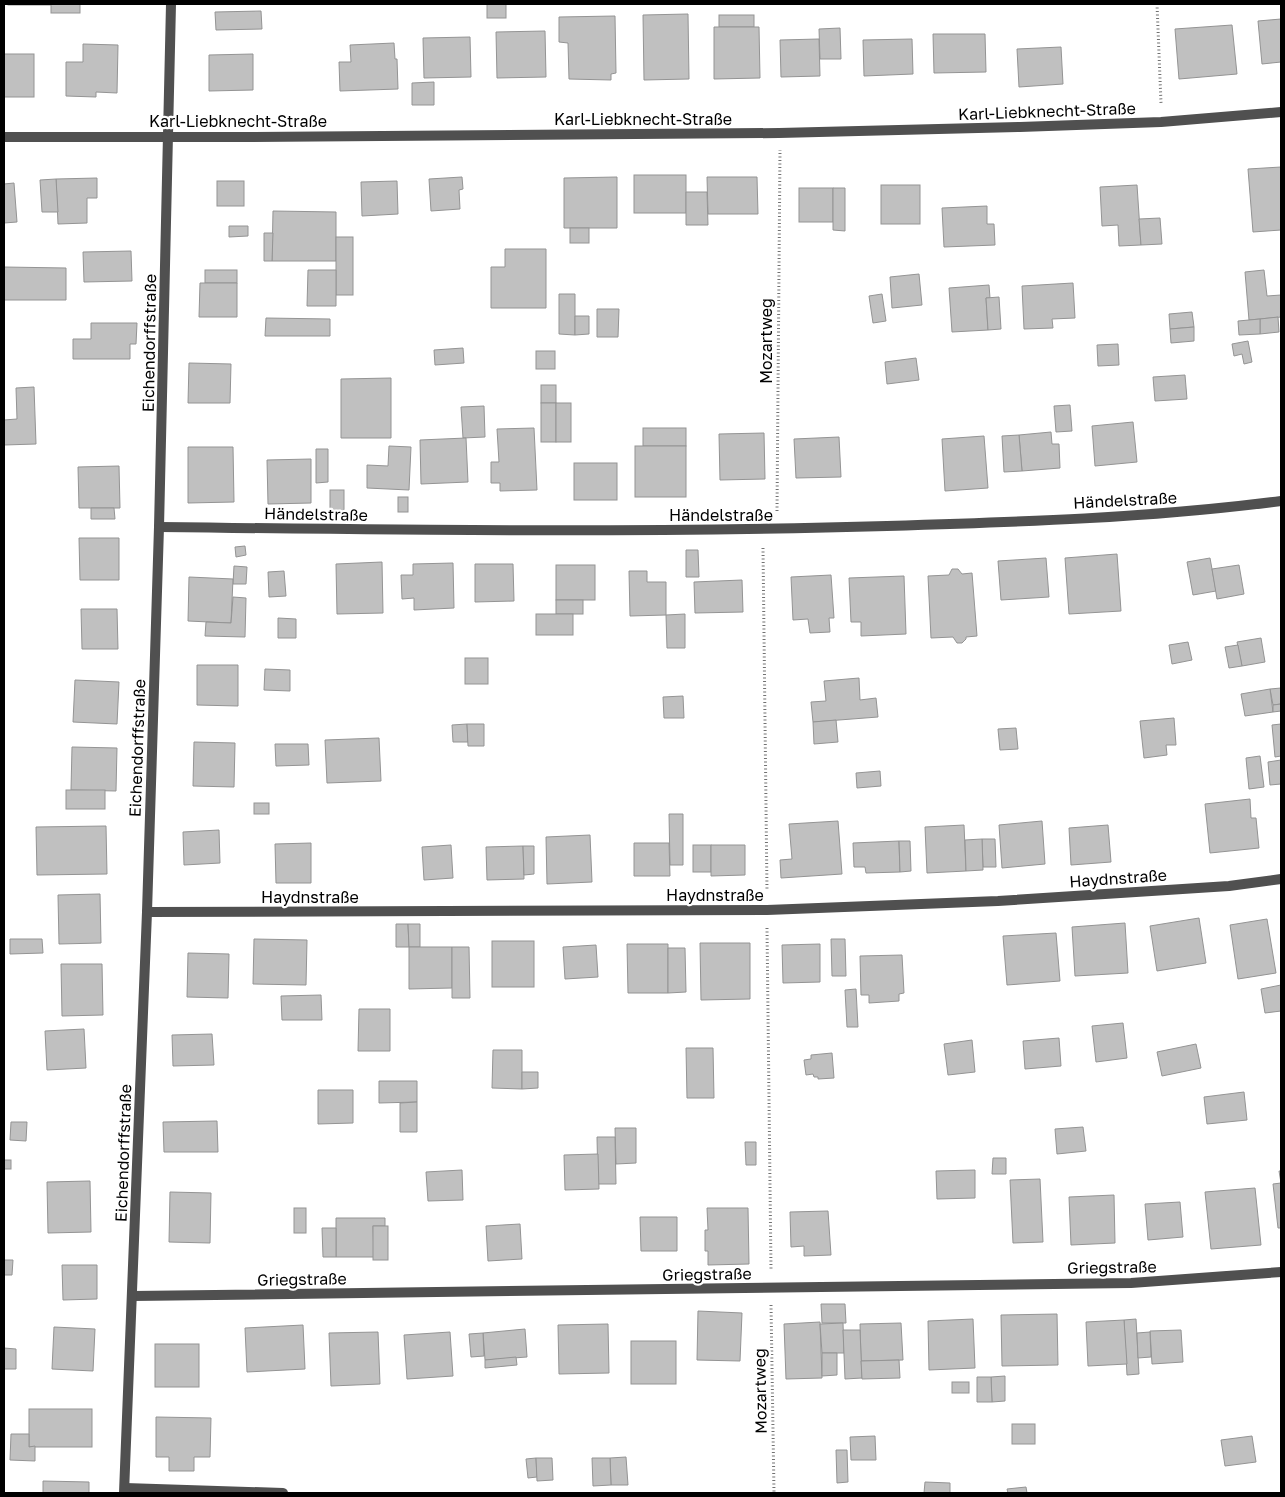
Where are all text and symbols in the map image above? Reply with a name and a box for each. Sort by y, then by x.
street label: Karl-Liebknecht-Straße [958,98,1136,124]
street label: Karl-Liebknecht-Straße [554,109,732,129]
street label: Karl-Liebknecht-Straße [149,111,327,131]
street label: Eichendorffstraße [138,274,160,412]
street label: Mozartweg [756,298,776,384]
street label: Händelstraße [1073,487,1177,513]
street label: Händelstraße [264,503,368,525]
street label: Händelstraße [669,505,773,525]
street label: Eichendorffstraße [125,679,149,817]
street label: Haydnstraße [1069,865,1167,891]
street label: Haydnstraße [666,885,764,905]
street label: Haydnstraße [261,887,359,907]
street label: Eichendorffstraße [111,1084,135,1222]
street label: Griegstraße [1067,1256,1157,1278]
street label: Griegstraße [662,1263,752,1285]
street label: Griegstraße [257,1268,347,1290]
street label: Mozartweg [749,1348,771,1434]

